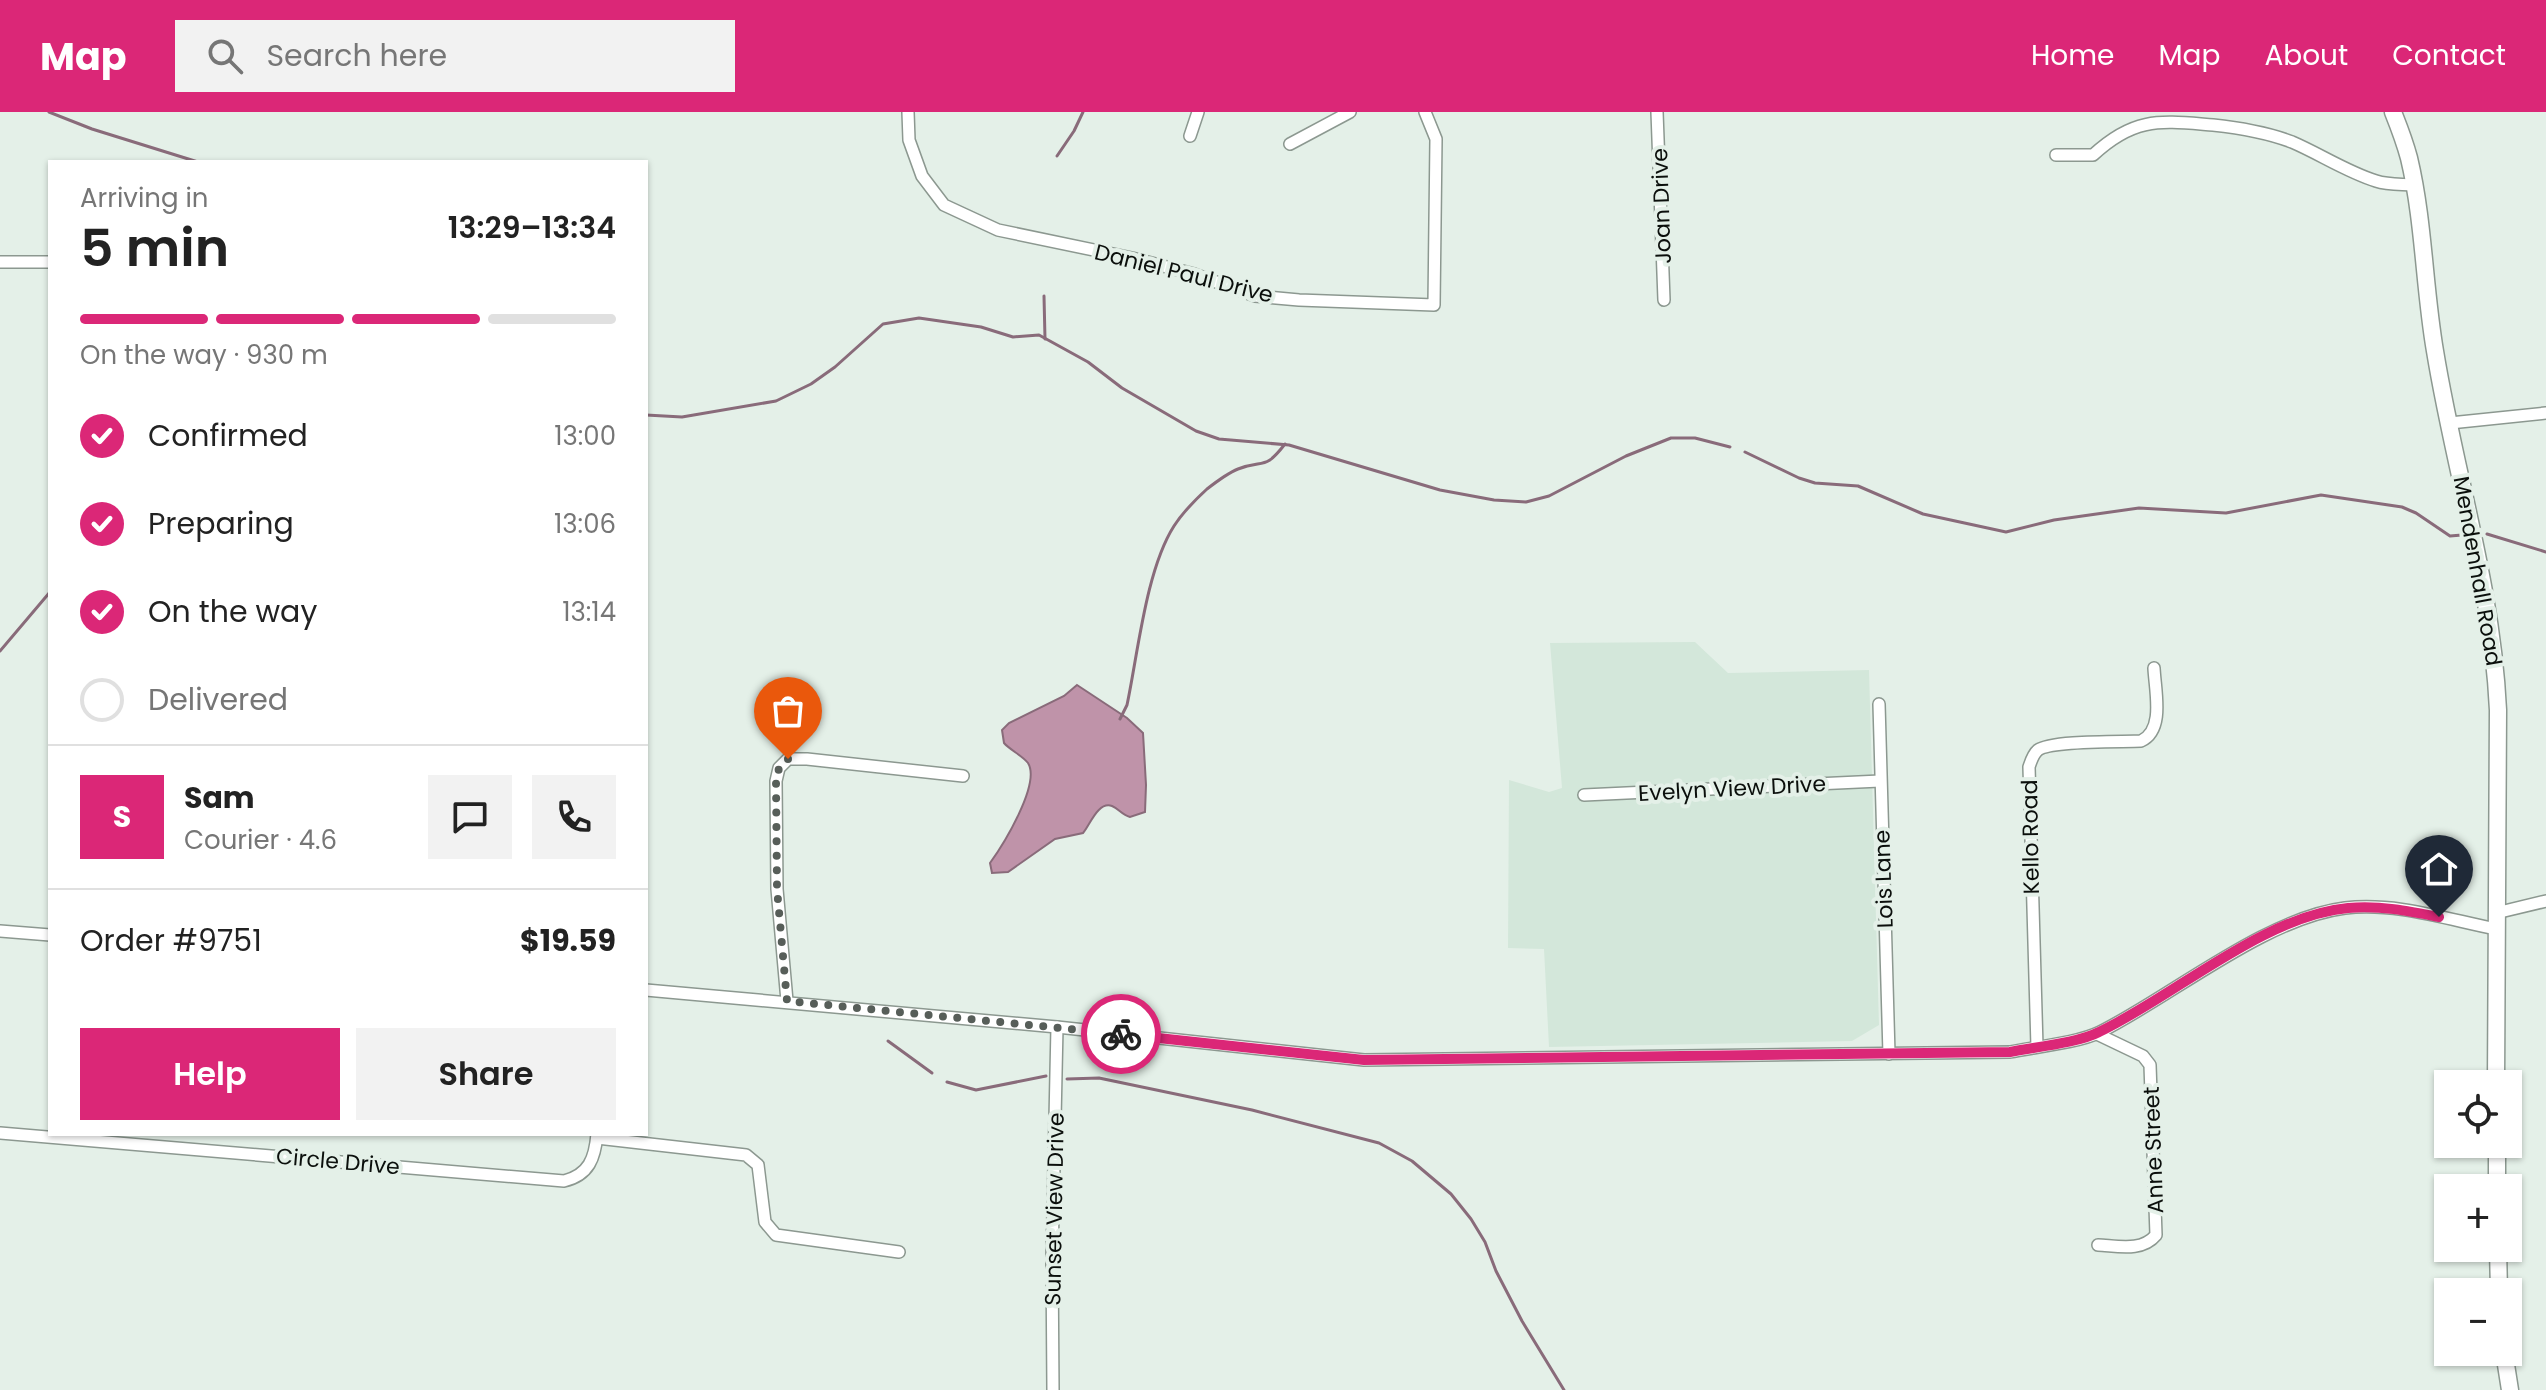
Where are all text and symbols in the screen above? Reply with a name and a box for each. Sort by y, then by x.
search box [175,20,735,92]
text: Map [40,30,127,83]
icon: search [203,34,247,78]
text: Search here [267,34,447,77]
text: Home [2031,36,2114,75]
text: Map [2158,36,2220,75]
text: About [2264,36,2348,75]
text: Contact [2392,36,2506,75]
street label: Joan Drive [1644,148,1679,264]
text: Arriving in [80,180,209,216]
text: 13:29–13:34 [448,206,616,249]
text: 5 min [80,211,229,284]
street label: Daniel Paul Drive [1091,236,1276,311]
text: On the way · 930 m [80,337,328,373]
icon: check [80,414,124,458]
text: Confirmed [148,414,308,457]
text: 13:00 [554,418,616,454]
street label: Mendenhall Road [2446,474,2509,668]
icon: check [80,502,124,546]
text: Preparing [148,502,294,545]
text: 13:06 [554,506,616,542]
icon: check [80,590,124,634]
text: On the way [148,590,317,633]
text: 13:14 [562,594,616,630]
pin [754,677,822,759]
text: Delivered [148,678,288,721]
icon: bag [766,689,810,733]
street label: Evelyn View Drive [1637,768,1827,809]
button: chat [428,775,512,859]
button: phone [532,775,616,859]
text: Sam [184,776,255,819]
street label: Kello Road [2014,779,2047,895]
text: S [113,795,131,838]
text: Courier · 4.6 [184,822,337,858]
street label: Lois Lane [1866,829,1901,929]
pin [2405,835,2473,917]
icon: home [2417,847,2461,891]
text: Order #9751 [80,919,262,962]
text: $19.59 [520,919,616,962]
courier [1081,994,1161,1074]
icon: bike [1099,1012,1143,1056]
button: Help [80,1028,340,1120]
button: Share [356,1028,616,1120]
map controls [2434,1070,2522,1366]
button: locate [2434,1070,2522,1158]
street label: Anne Street [2136,1086,2171,1214]
street label: Sunset View Drive [1037,1112,1072,1306]
street label: Circle Drive [275,1141,401,1182]
button: + [2434,1174,2522,1262]
button: − [2434,1278,2522,1366]

